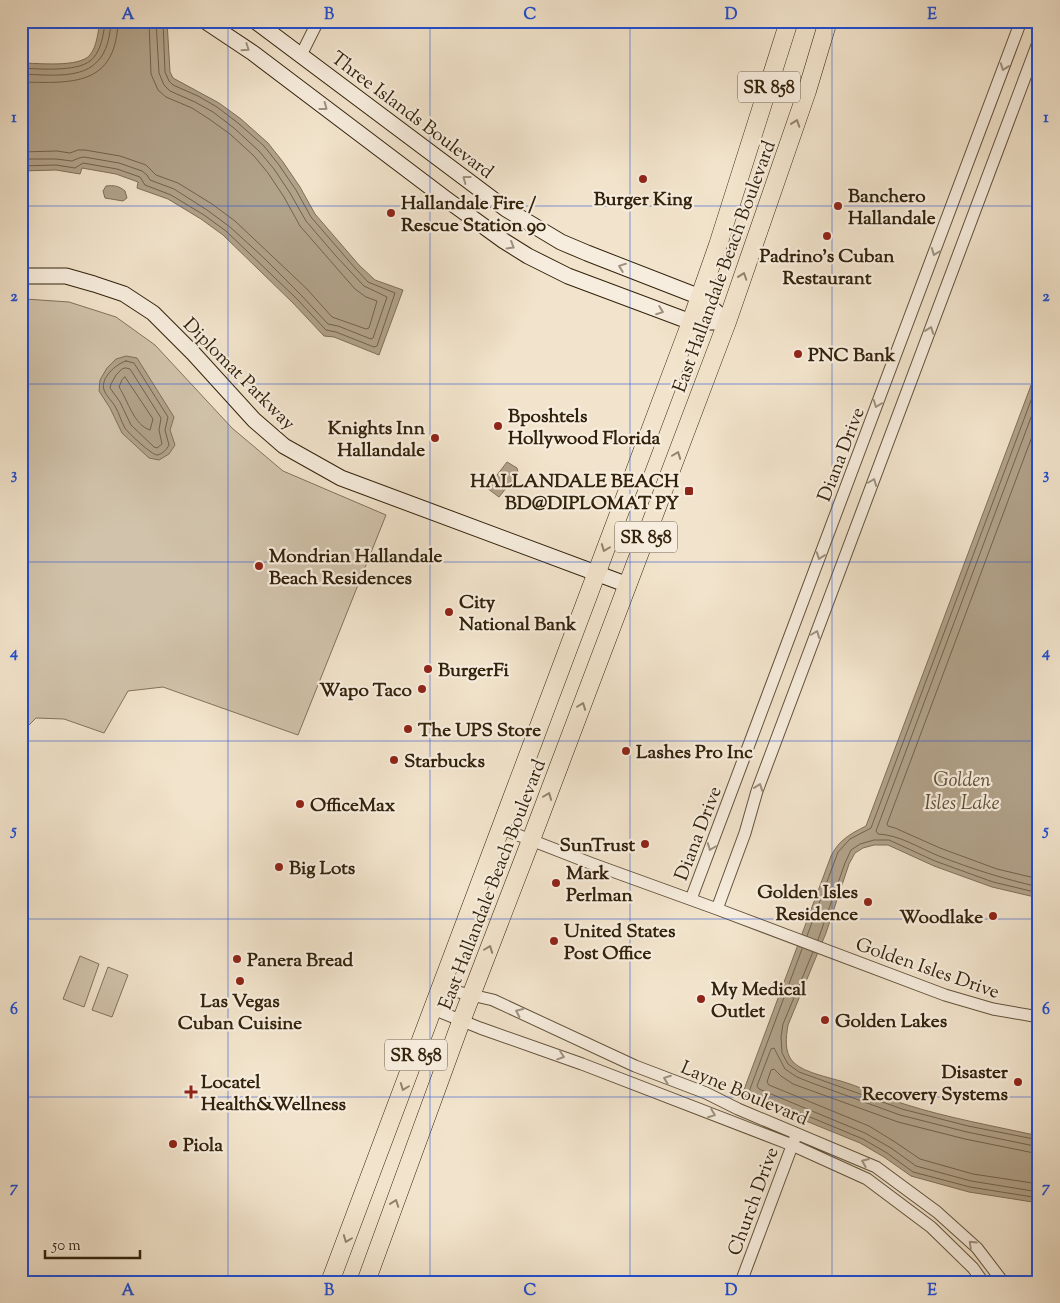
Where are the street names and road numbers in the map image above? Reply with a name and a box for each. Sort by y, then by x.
street label: Three Islands Boulevard [324,46,499,186]
road number: SR 858 [738,72,800,102]
street label: East Hallandale Beach Boulevard [667,137,784,397]
street label: Diplomat Parkway [176,312,301,437]
street label: Diana Drive [812,404,873,506]
road number: SR 858 [615,522,677,552]
street label: East Hallandale Beach Boulevard [433,756,554,1014]
street label: Diana Drive [669,783,730,885]
street label: Golden Isles Drive [852,932,1003,1007]
road number: SR 858 [385,1040,447,1070]
street label: Layne Boulevard [676,1055,812,1134]
street label: Church Drive [722,1144,787,1260]

